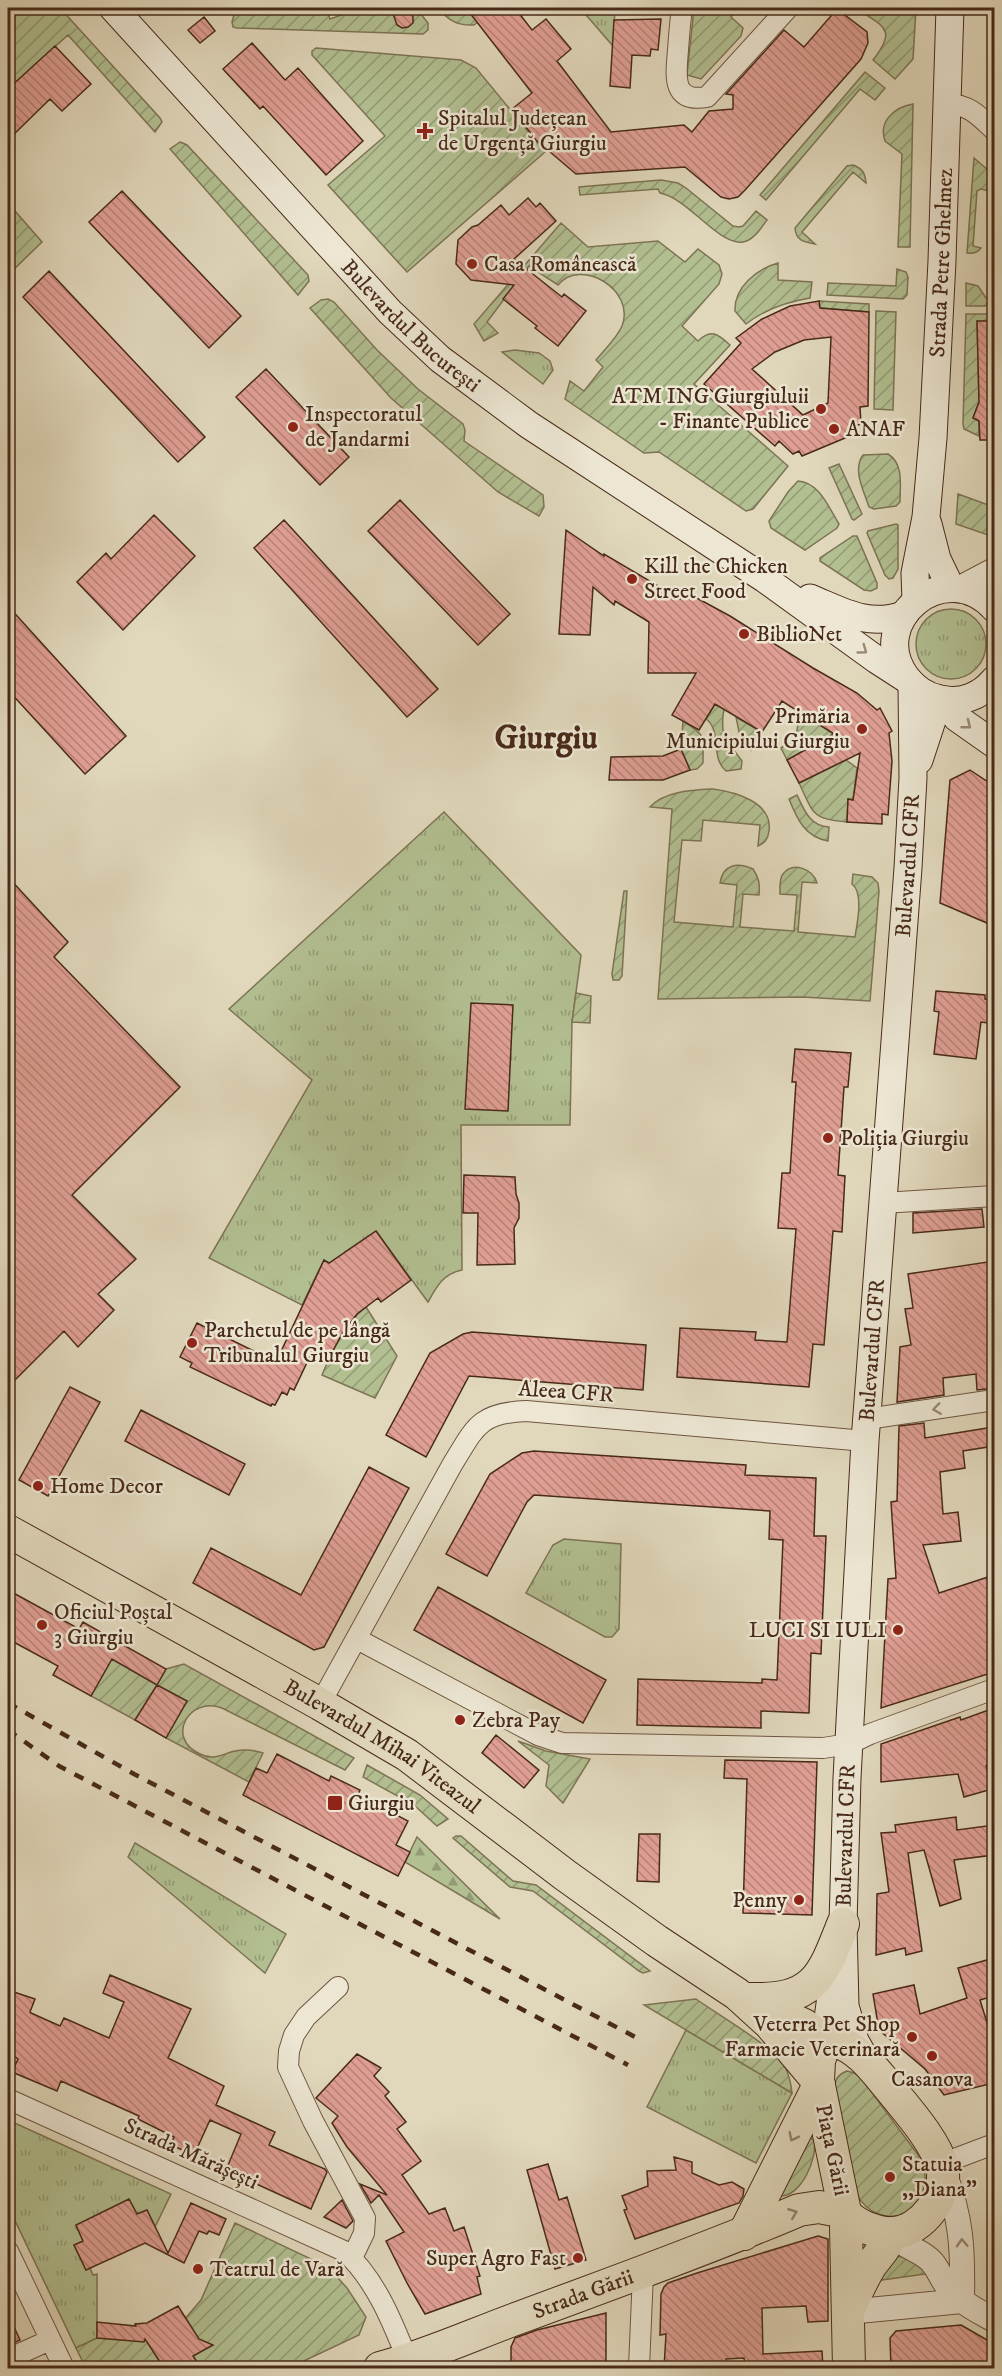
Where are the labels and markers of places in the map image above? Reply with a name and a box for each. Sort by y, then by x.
place label: Spitalul Județean de Urgență Giurgiu [438,105,607,157]
marker: Spitalul Județean de Urgență Giurgiu [416,122,434,140]
place label: Casa Românească [484,251,637,278]
marker: Casa Românească [465,257,479,271]
place label: ATM ING Giurgiuluii - Finante Publice [612,383,809,435]
place label: Inspectoratul de Jandarmi [305,401,422,453]
marker: ATM ING Giurgiuluii - Finante Publice [814,402,828,416]
place label: ANAF [846,416,906,443]
marker: Inspectoratul de Jandarmi [286,420,300,434]
marker: ANAF [827,422,841,436]
place label: Kill the Chicken Street Food [644,553,789,605]
marker: Kill the Chicken Street Food [625,572,639,586]
place label: BiblioNet [756,621,842,648]
marker: BiblioNet [737,627,751,641]
place label: Primăria Municipiului Giurgiu [666,703,851,755]
marker: Primăria Municipiului Giurgiu [855,722,869,736]
place label: Poliția Giurgiu [840,1125,969,1152]
marker: Poliția Giurgiu [821,1131,835,1145]
place label: Parchetul de pe lângă Tribunalul Giurgiu [204,1317,391,1369]
marker: Parchetul de pe lângă Tribunalul Giurgiu [185,1336,199,1350]
place label: Home Decor [50,1473,164,1500]
marker: Home Decor [31,1479,45,1493]
place label: Oficiul Poștal 3 Giurgiu [54,1599,173,1651]
place label: LUCI SI IULI [749,1617,886,1644]
marker: Oficiul Poștal 3 Giurgiu [35,1618,49,1632]
marker: LUCI SI IULI [891,1623,905,1637]
place label: Zebra Pay [472,1707,561,1734]
marker: Zebra Pay [453,1713,467,1727]
place label: Giurgiu [348,1790,415,1817]
marker: Giurgiu [326,1794,344,1812]
place label: Penny [732,1887,788,1914]
marker: Penny [792,1893,806,1907]
place label: Veterra Pet Shop Farmacie Veterinară [725,2011,901,2063]
marker: Veterra Pet Shop Farmacie Veterinară [905,2030,919,2044]
marker: Casanova [925,2049,939,2063]
place label: Casanova [891,2066,974,2093]
place label: Statuia ,,Diana" [902,2151,977,2203]
marker: Statuia ,,Diana" [883,2170,897,2184]
place label: Super Agro Fast [426,2245,566,2272]
marker: Super Agro Fast [571,2251,585,2265]
place label: Teatrul de Vară [210,2256,345,2283]
marker: Teatrul de Vară [191,2262,205,2276]

